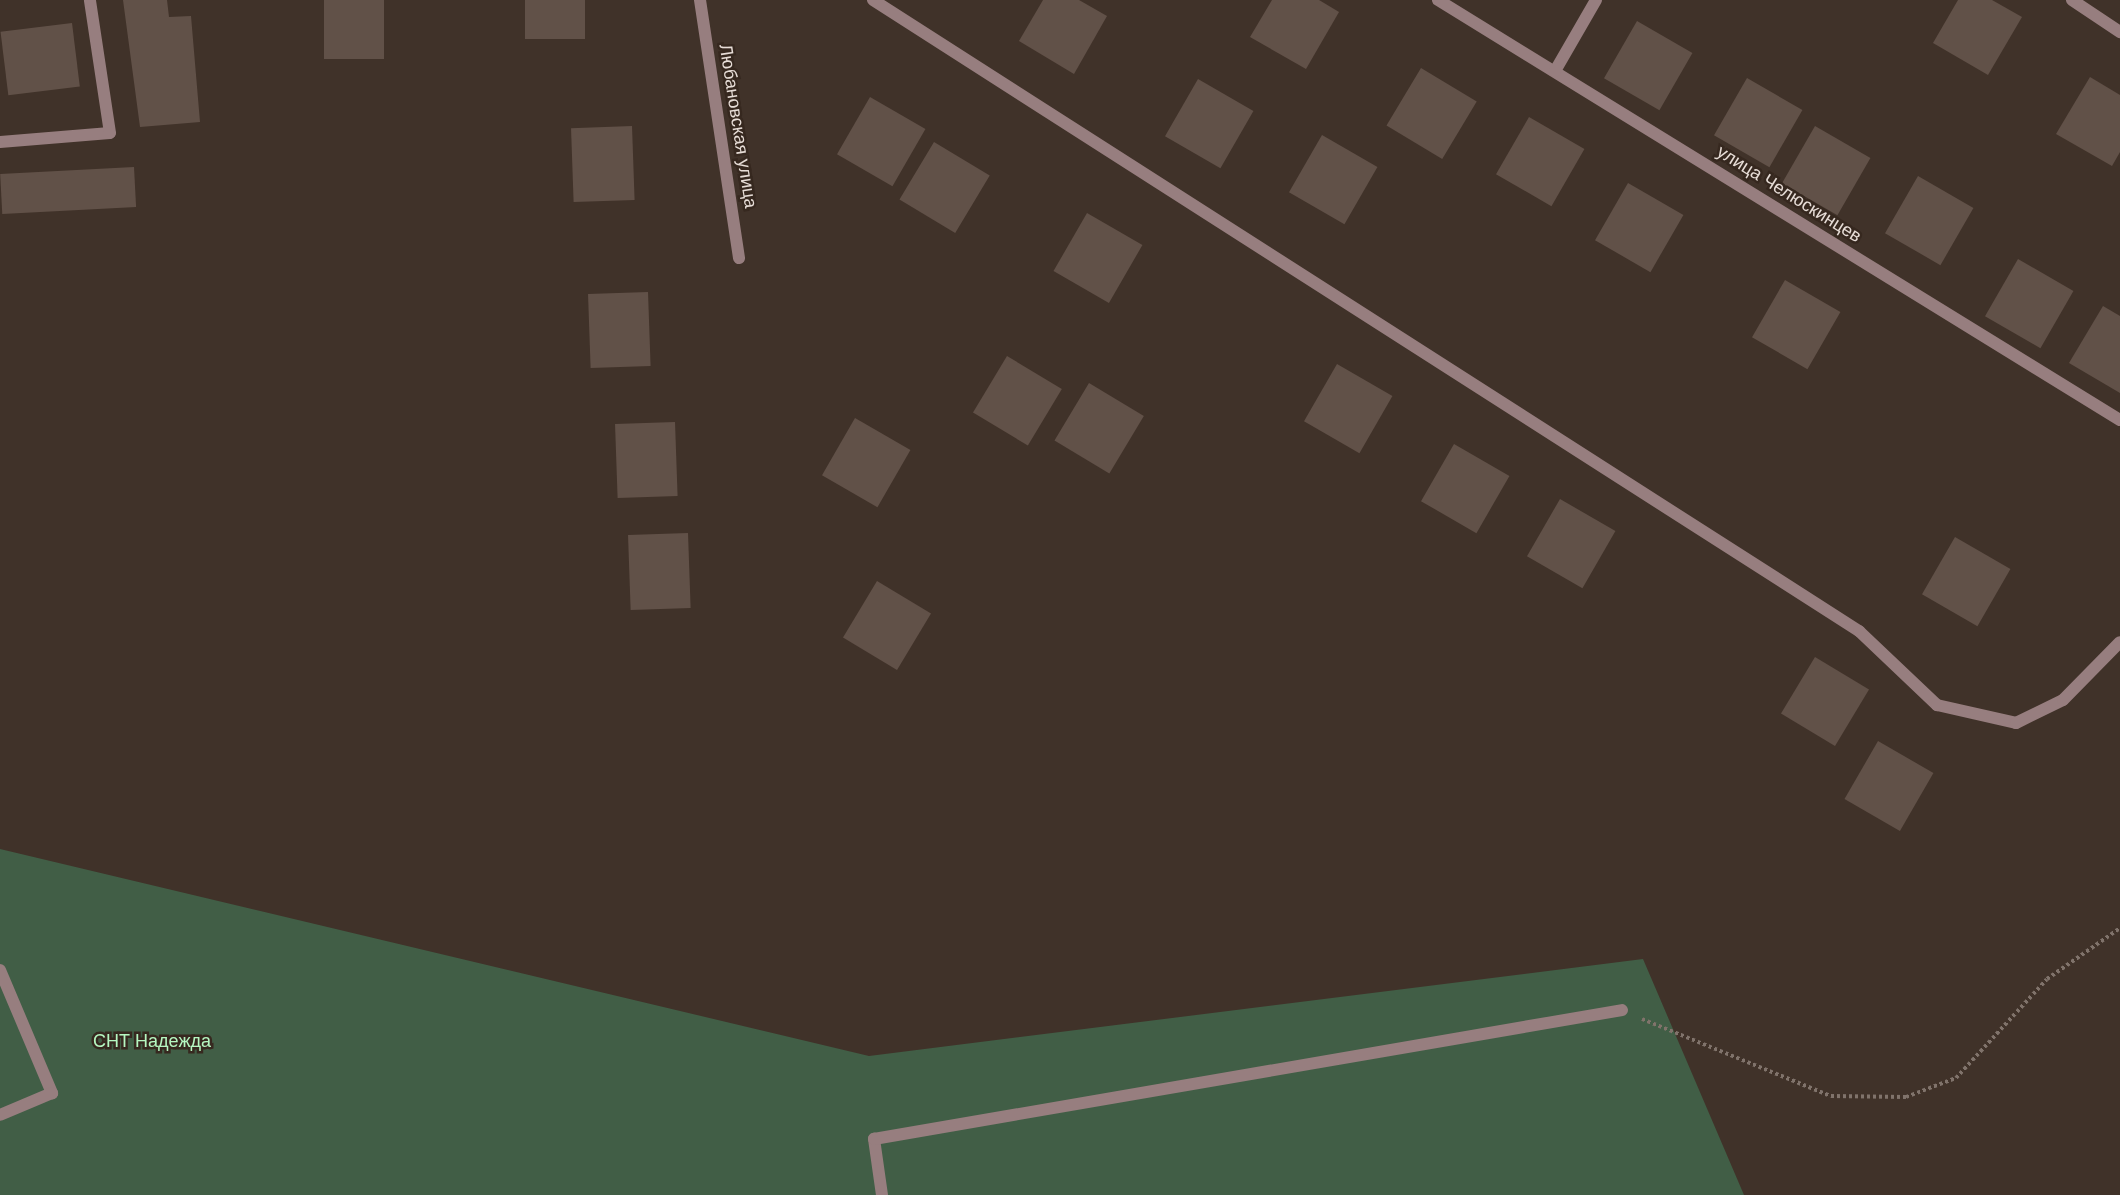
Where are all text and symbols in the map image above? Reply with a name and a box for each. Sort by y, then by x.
street label: Любановская улица [714,42,762,210]
street label: улица Челюскинцев [1713,141,1865,247]
park label: СНТ Надежда [93,1030,211,1052]

